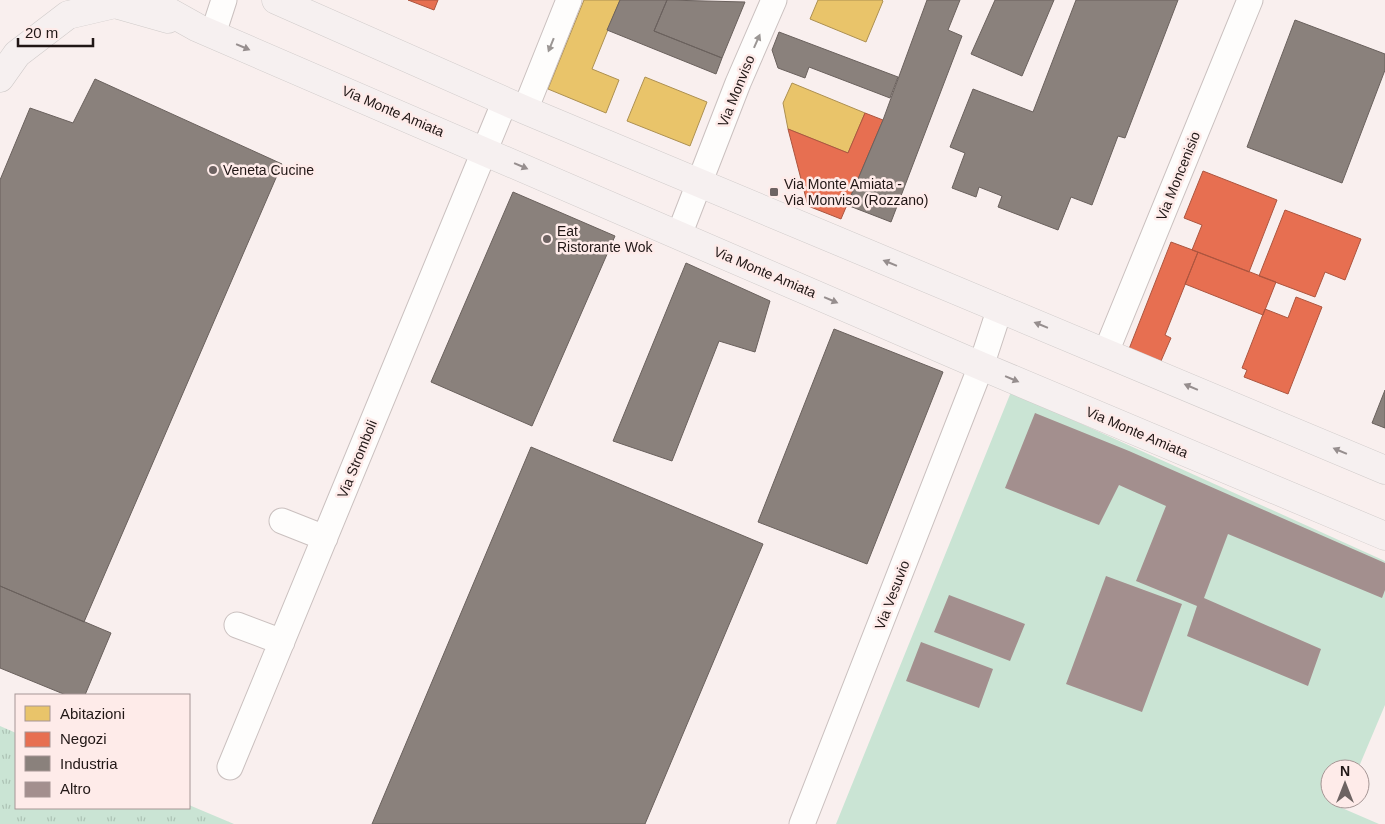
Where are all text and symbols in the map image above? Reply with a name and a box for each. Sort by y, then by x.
scale bar [18,15,92,47]
text: 20 m [25,24,58,41]
one-way arrow [753,34,761,48]
one-way arrow [546,38,554,52]
one-way arrow [236,43,250,51]
street label: Via Monviso [714,53,758,129]
street label: Via Monte Amiata [339,82,447,140]
street label: Via Moncenisio [1153,129,1203,223]
place label: Veneta Cucine [223,162,314,178]
one-way arrow [514,163,528,171]
marker: Veneta Cucine [207,164,219,176]
place label: Via Monte Amiata - Via Monviso (Rozzano) [784,176,928,208]
marker: Via Monte Amiata - Via Monviso (Rozzano) [768,186,780,198]
place label: Eat Ristorante Wok [557,223,653,255]
marker: Eat Ristorante Wok [541,233,553,245]
street label: Via Monte Amiata [711,243,819,301]
one-way arrow [882,259,897,267]
one-way arrow [824,297,838,305]
one-way arrow [1033,321,1048,328]
one-way arrow [1005,375,1019,383]
one-way arrow [1183,383,1198,391]
street label: Via Monte Amiata [1083,403,1191,461]
street label: Via Stromboli [334,418,380,500]
one-way arrow [1333,446,1347,454]
street label: Via Vesuvio [871,558,913,632]
legend [15,694,190,809]
text: Abitazioni [60,705,125,722]
text: Negozi [60,730,107,747]
text: Industria [60,755,118,772]
north arrow [1320,759,1370,809]
text: N [1340,763,1350,779]
text: Altro [60,780,91,797]

